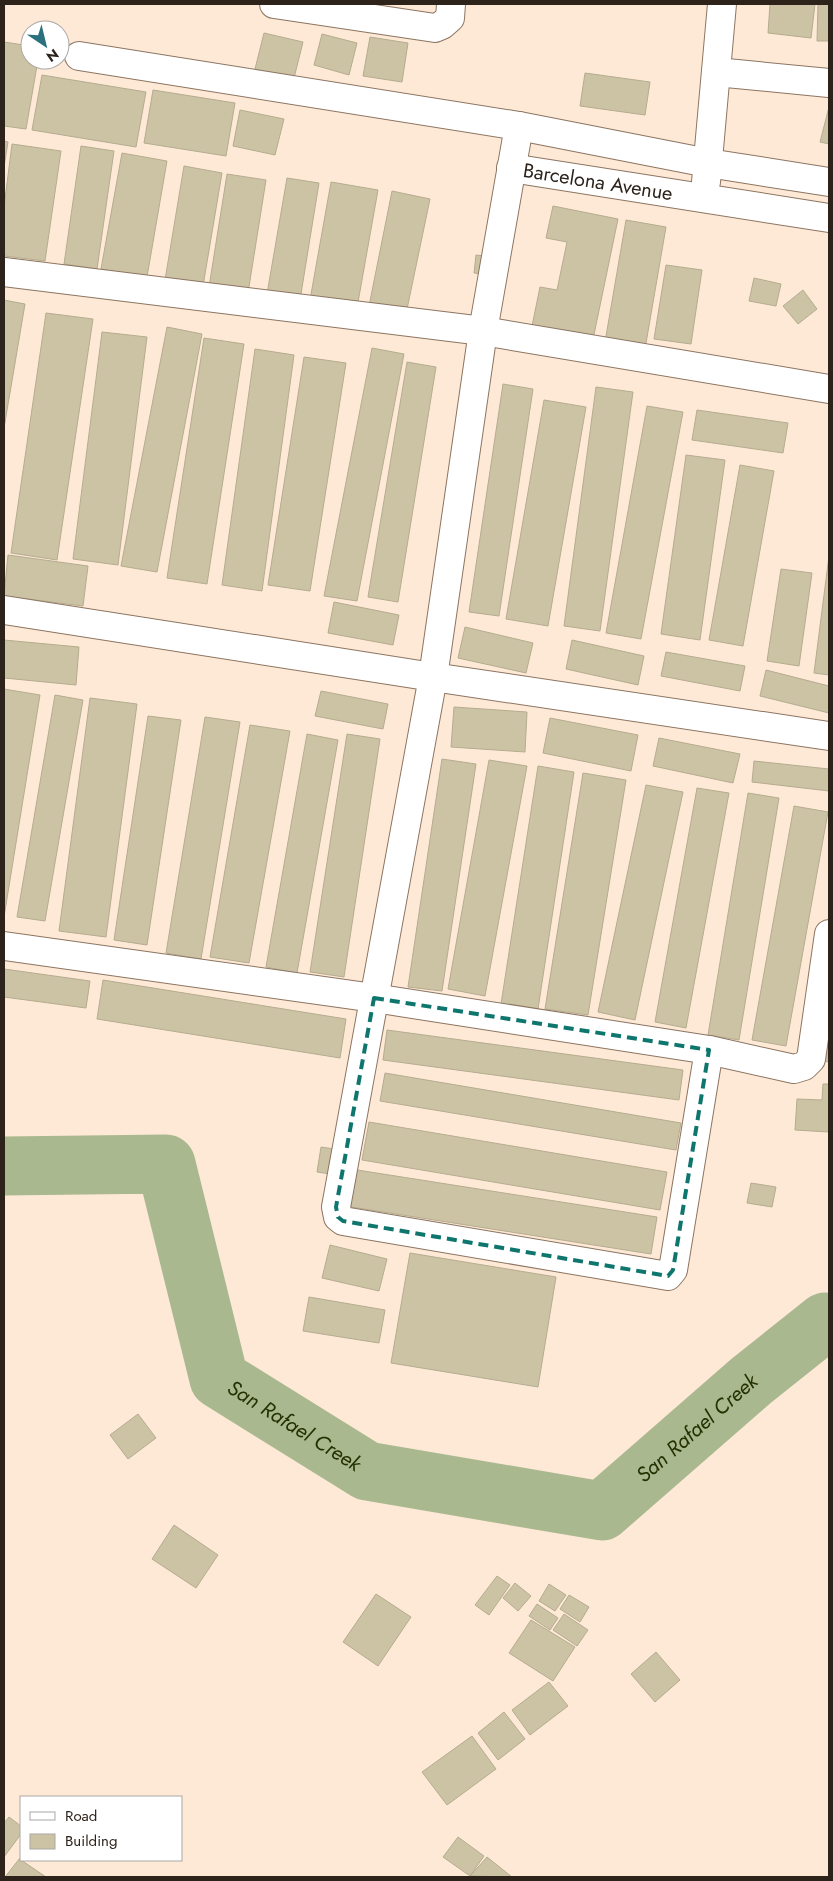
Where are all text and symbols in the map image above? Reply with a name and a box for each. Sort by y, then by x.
north arrow [20,20,70,70]
text: N [42,44,63,67]
street label: Barcelona Avenue [521,156,675,208]
water label: San Rafael Creek [630,1366,765,1490]
water label: San Rafael Creek [222,1373,368,1479]
legend [20,1796,182,1861]
text: Road [65,1805,97,1827]
text: Building [65,1830,117,1852]

